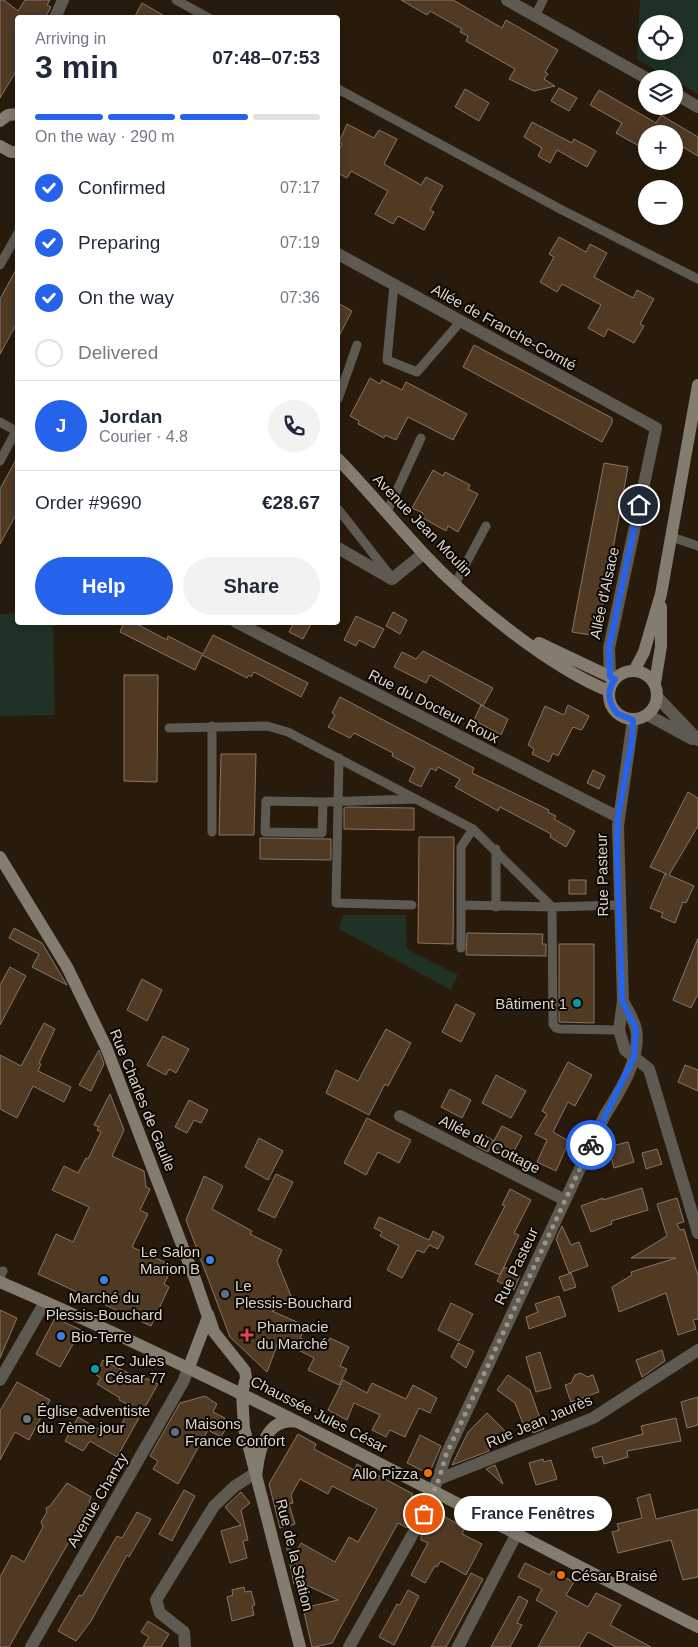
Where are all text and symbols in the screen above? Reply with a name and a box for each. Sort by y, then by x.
map controls [638,15,683,225]
button: locate [638,15,683,60]
text: Arriving in [35,30,106,47]
text: 07:48–07:53 [212,47,320,68]
text: 3 min [35,49,119,85]
button: layers [638,70,683,115]
button: + [638,125,683,170]
text: On the way · 290 m [35,128,175,145]
icon: check [35,174,63,202]
text: Confirmed [78,177,166,198]
text: 07:17 [280,179,320,196]
button: − [638,180,683,225]
icon: check [35,229,63,257]
text: Preparing [78,232,160,253]
text: 07:19 [280,234,320,251]
street label: Allée de Franche-Comté [429,280,579,374]
icon: check [35,284,63,312]
text: On the way [78,287,174,308]
text: 07:36 [280,289,320,306]
text: Delivered [78,342,158,363]
button: phone [268,400,320,452]
text: Jordan [99,406,162,427]
text: J [56,415,66,436]
text: Courier · 4.8 [99,428,188,445]
street label: Avenue Jean Moulin [370,470,476,580]
pin [618,484,660,526]
icon: home [625,491,653,519]
text: Order #9690 [35,492,142,513]
text: €28.67 [262,492,320,513]
street label: Allée d'Alsace [586,545,622,641]
button: Help [35,557,173,615]
button: Share [183,557,320,615]
street label: Rue du Docteur Roux [366,666,503,747]
street label: Rue Pasteur [593,833,611,917]
place label: Bâtiment 1 [495,995,567,1012]
marker: Bâtiment 1 [571,997,583,1009]
street label: Rue Charles de Gaulle [107,1026,179,1174]
street label: Allée du Cottage [437,1111,543,1177]
courier [566,1120,616,1170]
icon: bike [577,1131,605,1159]
street label: Rue Pasteur [491,1225,541,1307]
place label: Le Salon Marion B [140,1243,200,1277]
marker: Le Salon Marion B [204,1254,216,1266]
marker: Marché du Plessis-Bouchard [98,1274,110,1286]
place label: Le Plessis-Bouchard [235,1277,352,1311]
marker: Le Plessis-Bouchard [219,1288,231,1300]
place label: Marché du Plessis-Bouchard [46,1289,162,1323]
place label: Pharmacie du Marché [257,1318,329,1352]
place label: Bio-Terre [71,1328,132,1345]
marker: Pharmacie du Marché [241,1329,253,1341]
marker: Bio-Terre [55,1330,67,1342]
place label: FC Jules César 77 [105,1352,166,1386]
marker: FC Jules César 77 [89,1363,101,1375]
street label: Chaussée Jules César [248,1372,390,1456]
street label: Rue Jean Jaurès [483,1391,595,1451]
place label: Église adventiste du 7ème jour [37,1402,150,1436]
marker: Église adventiste du 7ème jour [21,1413,33,1425]
place label: Maisons France Confort [185,1415,286,1449]
marker: Maisons France Confort [169,1426,181,1438]
street label: Avenue Chanzy [63,1450,131,1550]
place label: Allo Pizza [352,1465,419,1482]
marker: Allo Pizza [422,1467,434,1479]
pin [403,1493,445,1535]
callout: France Fenêtres [454,1496,612,1532]
street label: Rue de la Station [273,1497,317,1613]
icon: bag [410,1500,438,1528]
text: France Fenêtres [471,1505,595,1522]
place label: César Braisé [571,1567,658,1584]
marker: César Braisé [555,1569,567,1581]

